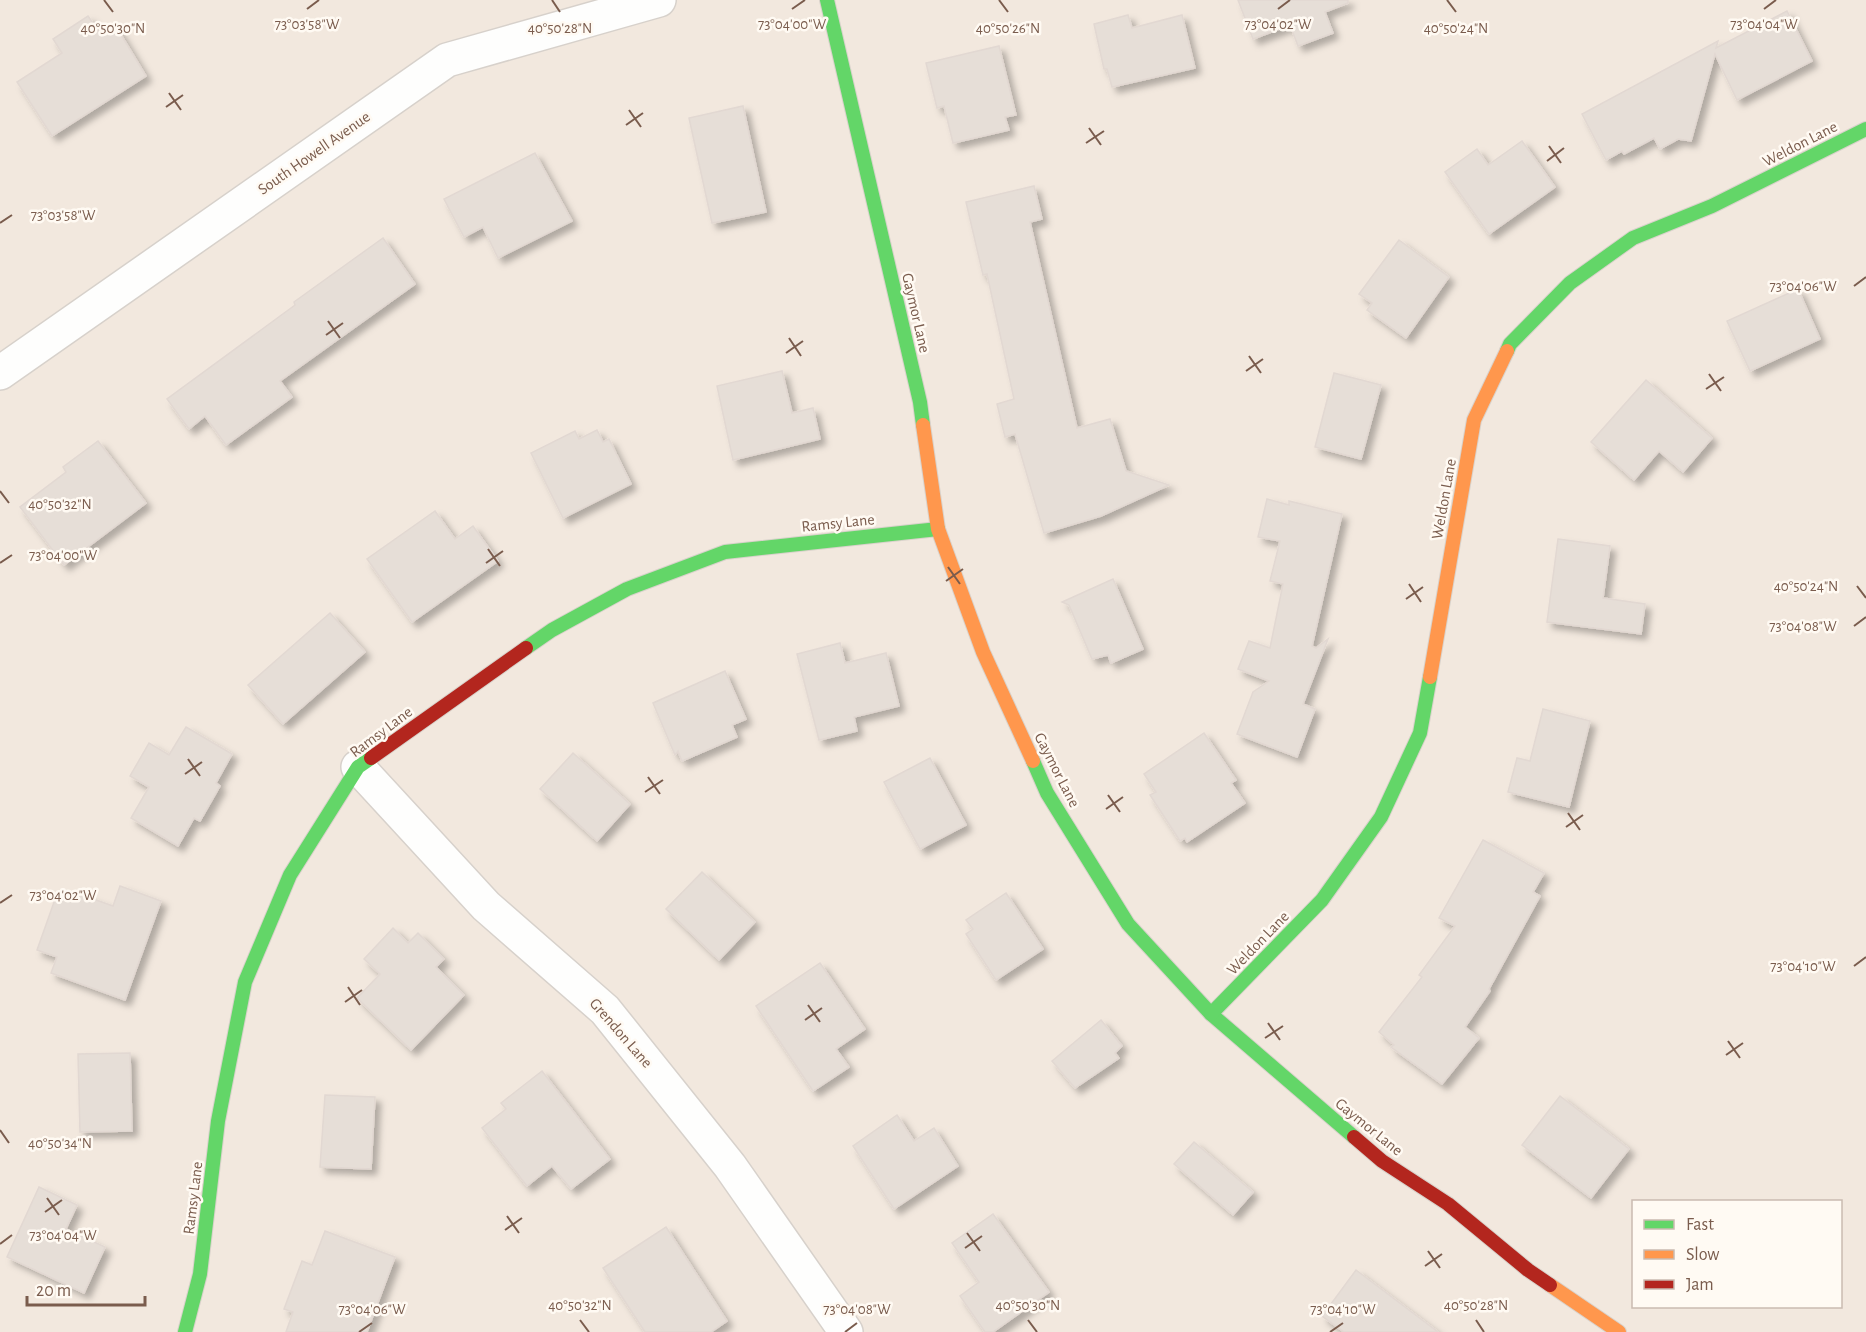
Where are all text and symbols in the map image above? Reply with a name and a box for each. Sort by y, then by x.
text: 73°03'58"W [275,17,340,32]
text: 73°04'00"W [758,17,827,32]
text: 73°04'02"W [1244,17,1312,32]
text: 73°04'04"W [1730,17,1798,32]
text: 40°50'30"N [81,21,145,36]
text: 40°50'28"N [528,21,592,36]
text: 40°50'26"N [976,21,1040,36]
text: 40°50'24"N [1424,21,1488,36]
street label: South Howell Avenue [255,108,373,198]
street label: Weldon Lane [1760,118,1840,170]
text: 73°03'58"W [31,208,96,223]
street label: Gaymor Lane [898,272,933,355]
text: 73°04'06"W [1769,279,1837,294]
street label: Weldon Lane [1429,458,1459,540]
text: 40°50'32"N [28,497,92,512]
street label: Ramsy Lane [801,511,875,536]
text: 73°04'00"W [29,548,98,563]
text: 40°50'24"N [1774,579,1838,594]
text: 73°04'08"W [1769,619,1837,634]
street label: Ramsy Lane [347,703,416,761]
street label: Gaymor Lane [1031,730,1083,810]
text: 73°04'02"W [29,888,97,903]
street label: Weldon Lane [1224,908,1292,978]
text: 73°04'10"W [1770,959,1836,974]
street label: Grendon Lane [587,995,655,1071]
street label: Gaymor Lane [1332,1095,1406,1160]
text: 40°50'34"N [28,1136,92,1151]
street label: Ramsy Lane [181,1161,206,1236]
legend [1632,1200,1842,1308]
text: Fast [1686,1216,1714,1234]
text: 73°04'04"W [29,1228,97,1243]
text: Slow [1686,1246,1719,1264]
scale bar [27,1269,146,1307]
text: Jam [1686,1276,1714,1294]
text: 20 m [36,1282,71,1300]
text: 40°50'32"N [548,1298,612,1313]
text: 40°50'30"N [996,1298,1060,1313]
text: 40°50'28"N [1444,1298,1508,1313]
text: 73°04'06"W [338,1302,406,1317]
text: 73°04'08"W [823,1302,891,1317]
text: 73°04'10"W [1310,1302,1376,1317]

